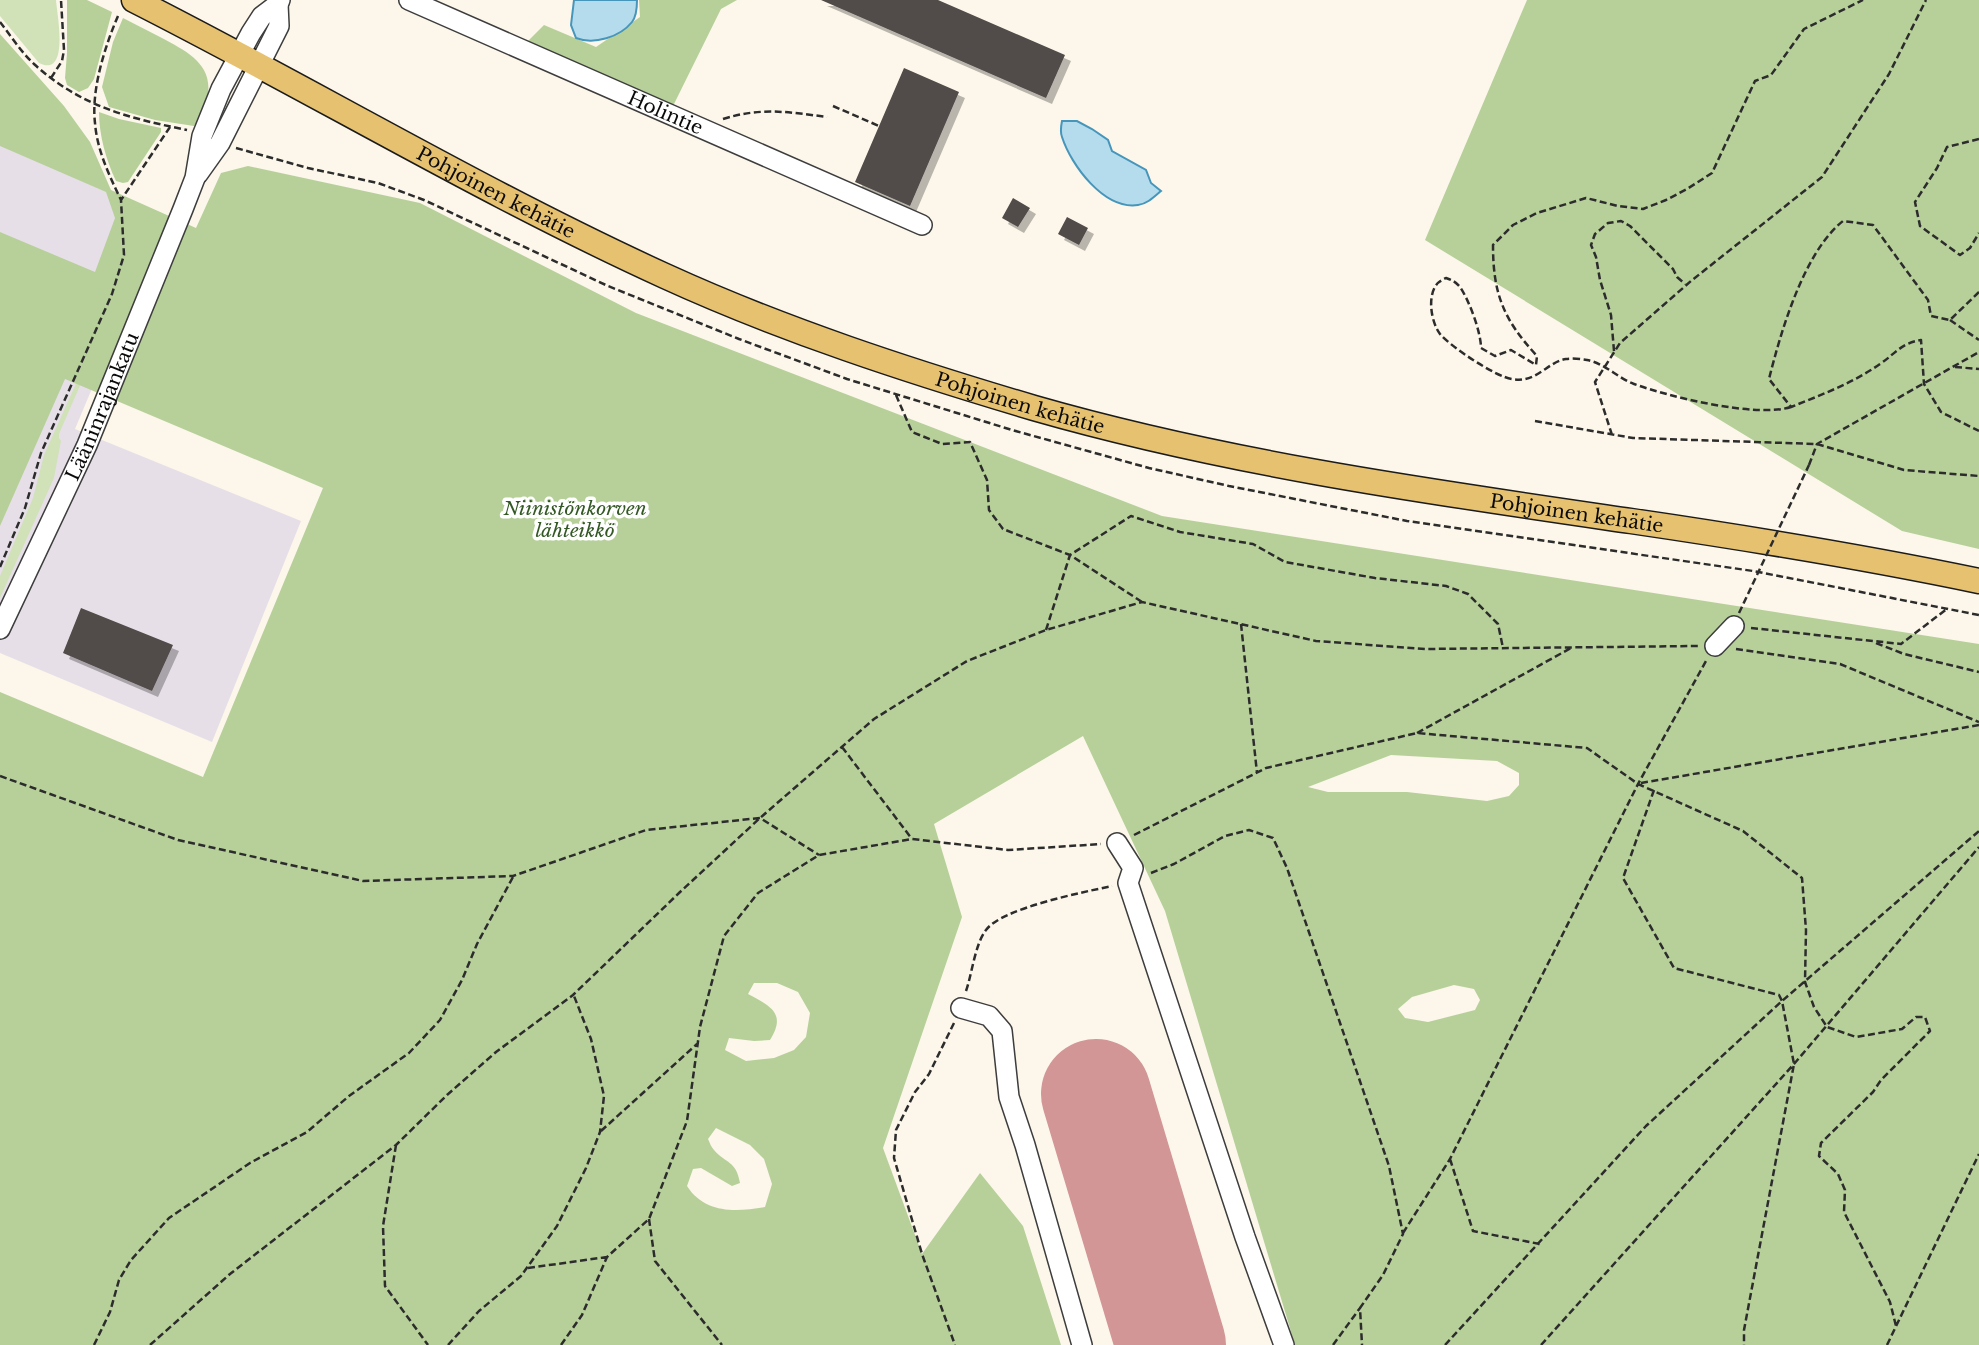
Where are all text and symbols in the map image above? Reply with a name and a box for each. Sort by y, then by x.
street label: Holintie [624,86,707,139]
street label: Pohjoinen kehätie [413,142,579,243]
street label: Lääninrajankatu [60,328,143,484]
street label: Pohjoinen kehätie [933,367,1107,438]
street label: Pohjoinen kehätie [1488,489,1665,537]
park label: Niinistönkorven lähteikkö [502,497,647,542]

